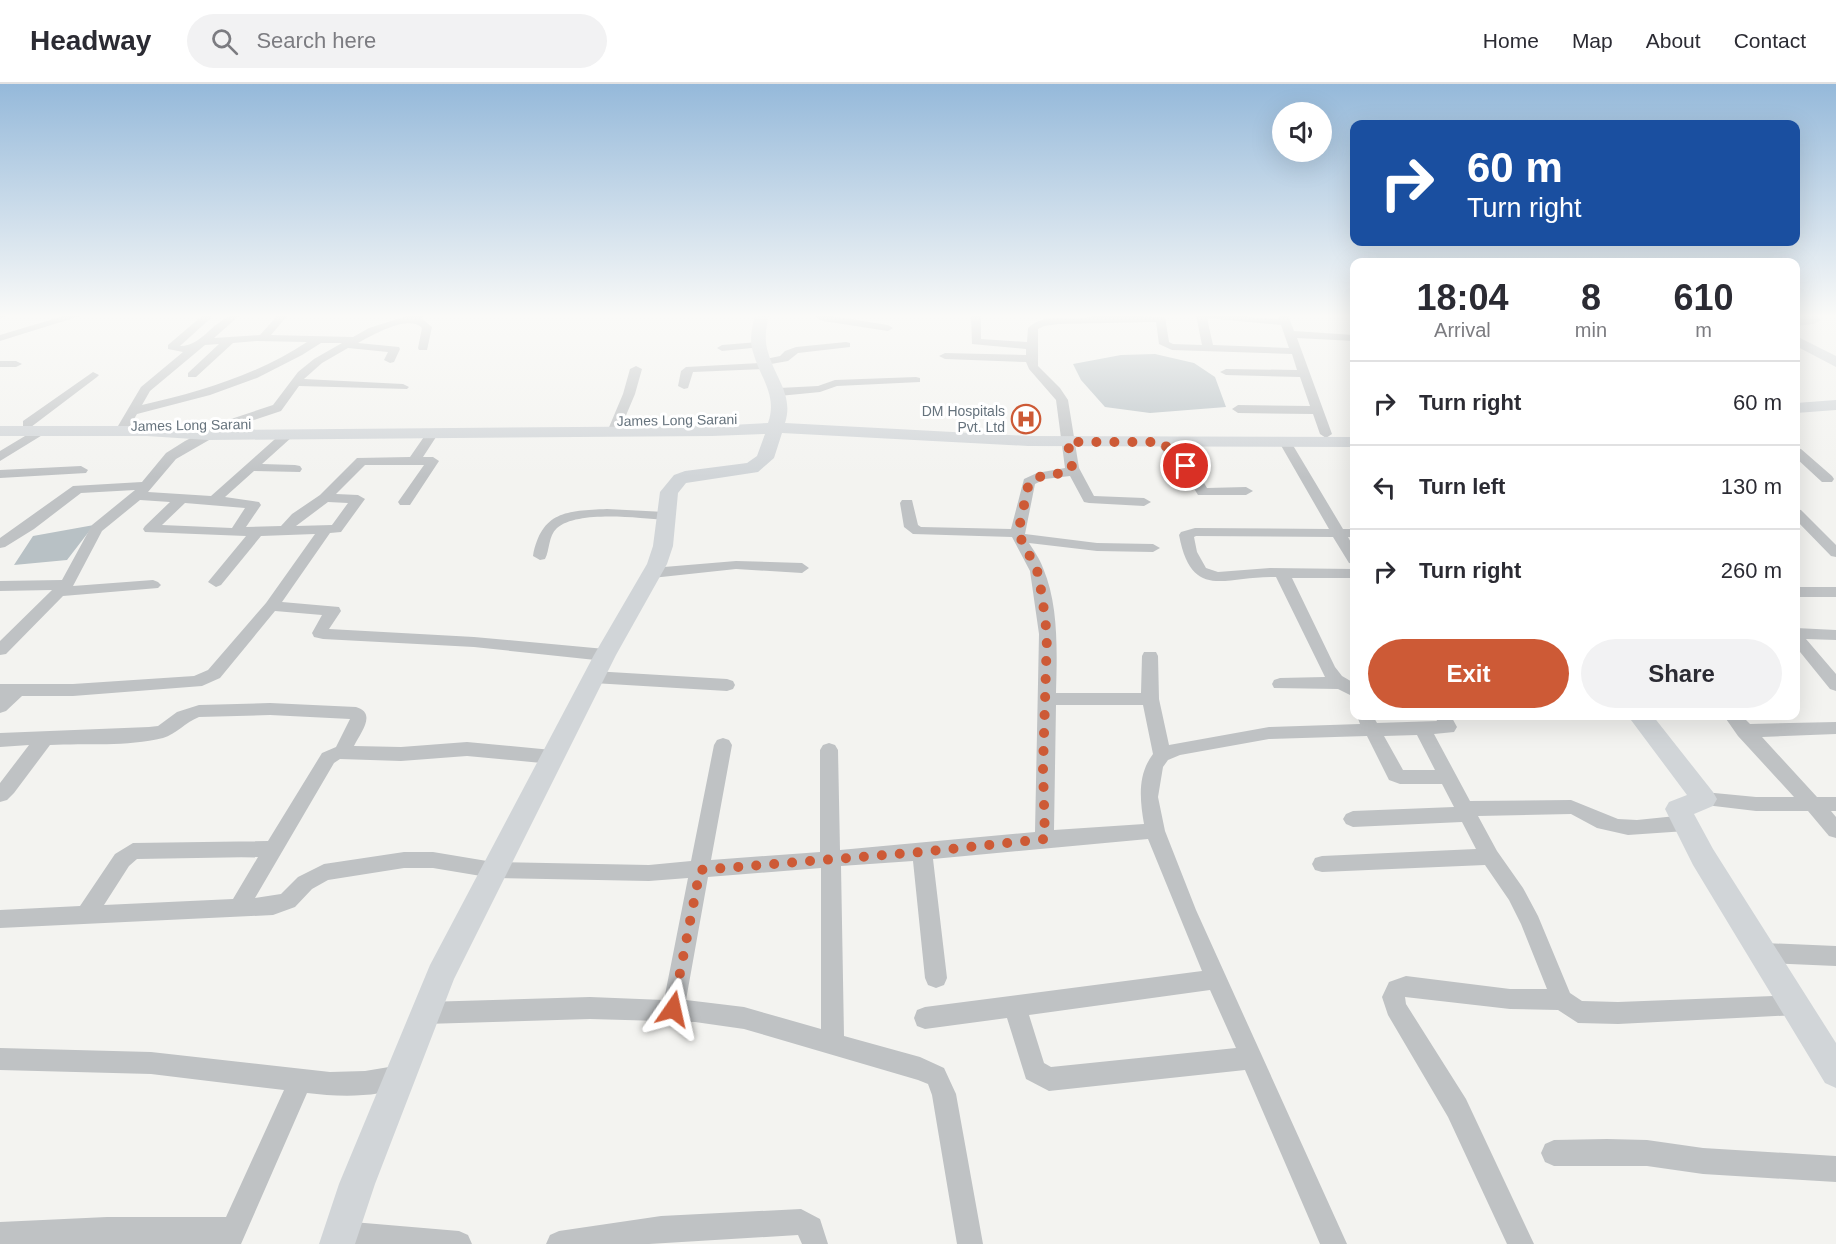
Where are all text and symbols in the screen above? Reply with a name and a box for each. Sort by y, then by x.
search box [187,14,607,68]
text: Headway [30,25,151,56]
icon: search [208,25,241,58]
text: Search here [256,28,376,53]
text: Home [1483,29,1539,52]
text: Map [1572,29,1613,52]
text: About [1646,29,1701,52]
text: Contact [1734,29,1806,52]
map controls [1272,102,1332,162]
button: sound [1272,102,1332,162]
icon: right [1368,144,1446,222]
text: 60 m [1467,144,1563,191]
text: Turn right [1467,193,1582,223]
text: 18:04 [1416,277,1508,318]
text: 8 [1581,277,1601,318]
text: 610 [1673,277,1734,318]
text: Arrival [1434,319,1491,341]
text: min [1575,319,1607,341]
text: m [1695,319,1712,341]
icon: right [1368,387,1401,420]
text: Turn right [1419,390,1521,415]
text: 60 m [1733,390,1782,415]
place label: DM Hospitals Pvt. Ltd [922,403,1005,435]
hospital icon: DM Hospitals Pvt. Ltd [1010,403,1042,435]
street label: James Long Sarani [617,411,737,429]
street label: James Long Sarani [131,416,251,434]
pin [1160,440,1211,491]
icon: arrive [1169,449,1202,482]
icon: left [1368,471,1401,504]
text: Turn left [1419,474,1505,499]
text: 130 m [1721,474,1782,499]
icon: right [1368,555,1401,588]
text: Turn right [1419,558,1521,583]
text: 260 m [1721,558,1782,583]
button: Exit [1368,639,1569,708]
button: Share [1581,639,1782,708]
position arrow [641,977,705,1041]

